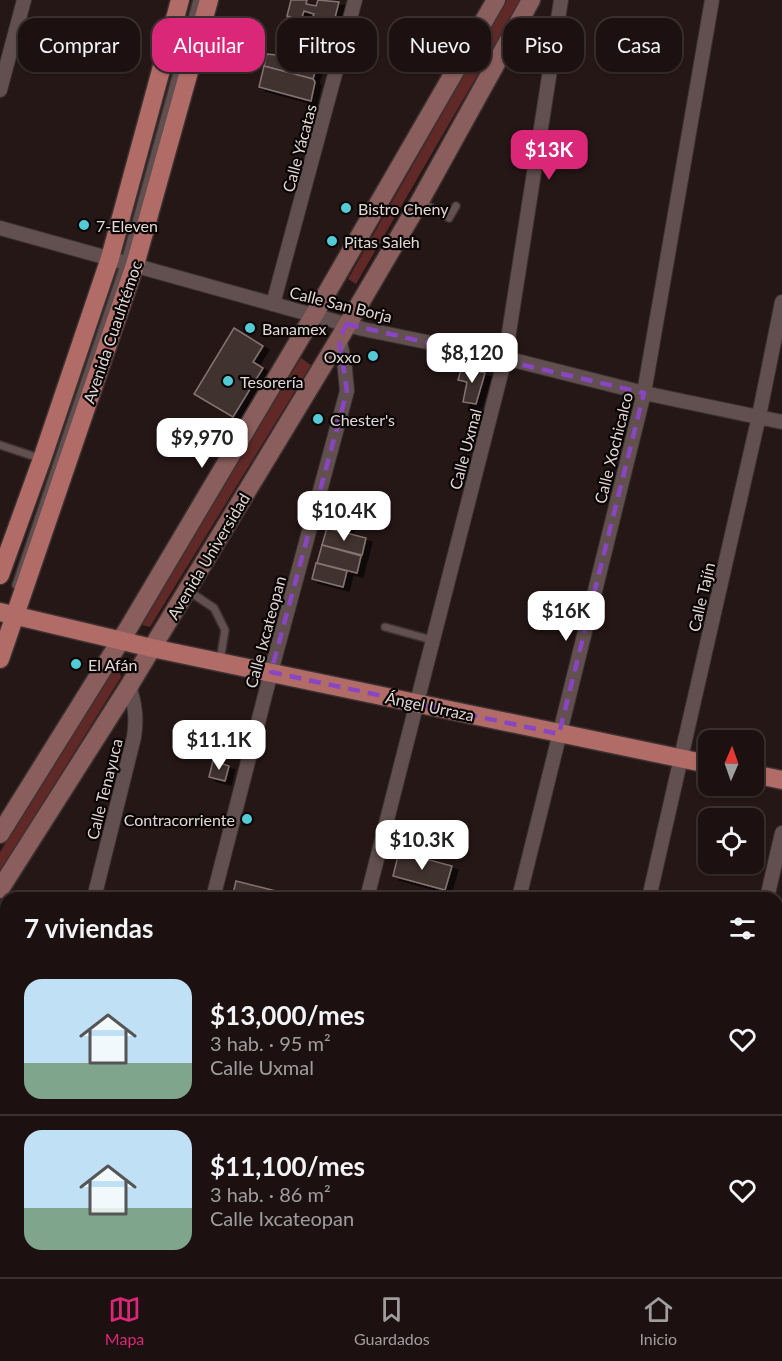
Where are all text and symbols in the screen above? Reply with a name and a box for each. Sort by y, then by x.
chip: Comprar [18,18,140,72]
chip: Alquilar [152,18,265,72]
chip: Filtros [277,18,377,72]
chip: Nuevo [389,18,491,72]
chip: Piso [503,18,584,72]
chip: Casa [596,18,682,72]
street label: Calle Yácatas [278,102,320,194]
pin: $13K [513,130,585,181]
text: $13K [525,137,573,161]
place label: Bistro Cheny [358,199,449,218]
marker: Bistro Cheny [339,201,353,215]
place label: 7-Eleven [96,216,158,235]
marker: 7-Eleven [77,218,91,232]
place label: Pitas Saleh [344,232,420,251]
marker: Pitas Saleh [325,234,339,248]
street label: Avenida Cuauhtémoc [79,258,145,406]
street label: Calle San Borja [288,282,394,326]
place label: Banamex [262,319,327,338]
marker: Banamex [243,321,257,335]
pin: $8,120 [423,333,521,384]
text: $8,120 [441,340,503,364]
place label: Oxxo [324,347,361,366]
marker: Oxxo [366,349,380,363]
place label: Tesorería [240,372,304,391]
marker: Tesorería [221,374,235,388]
street label: Calle Xochicalco [590,390,636,506]
street label: Calle Uxmal [445,406,485,492]
place label: Chester's [330,410,395,429]
marker: Chester's [311,412,325,426]
pin: $9,970 [153,418,251,469]
text: $9,970 [171,425,233,449]
street label: Avenida Universidad [163,490,253,622]
pin: $10.4K [295,491,393,542]
text: $10.4K [312,498,376,522]
street label: Calle Tajín [684,561,718,633]
street label: Calle Ixcateopan [241,574,289,690]
pin: $16K [530,591,602,642]
text: $16K [542,598,590,622]
place label: El Afán [88,655,137,674]
marker: El Afán [69,657,83,671]
street label: Ángel Urraza [384,687,476,725]
pin: $11.1K [170,720,268,771]
text: $11.1K [187,727,251,751]
north arrow [698,730,764,796]
map controls [698,730,764,874]
street label: Calle Tenayuca [82,736,126,842]
button: locate [698,808,764,874]
place label: Contracorriente [124,810,235,829]
marker: Contracorriente [240,812,254,826]
pin: $10.3K [373,820,471,871]
text: $10.3K [390,827,454,851]
text: 7 viviendas [24,912,153,944]
icon: filters [726,912,759,945]
text: $13,000/mes [210,999,365,1031]
icon: home [72,1003,144,1075]
icon: heart [726,1023,759,1056]
text: 3 hab. · 95 m² [210,1031,331,1055]
text: Calle Uxmal [210,1055,314,1079]
text: $11,100/mes [210,1150,365,1182]
icon: home [72,1154,144,1226]
icon: heart [726,1174,759,1207]
text: 3 hab. · 86 m² [210,1182,331,1206]
text: Calle Ixcateopan [210,1206,354,1230]
tab: Mapa [105,1293,144,1348]
tab: Guardados [354,1293,430,1348]
tab: Inicio [639,1293,677,1348]

